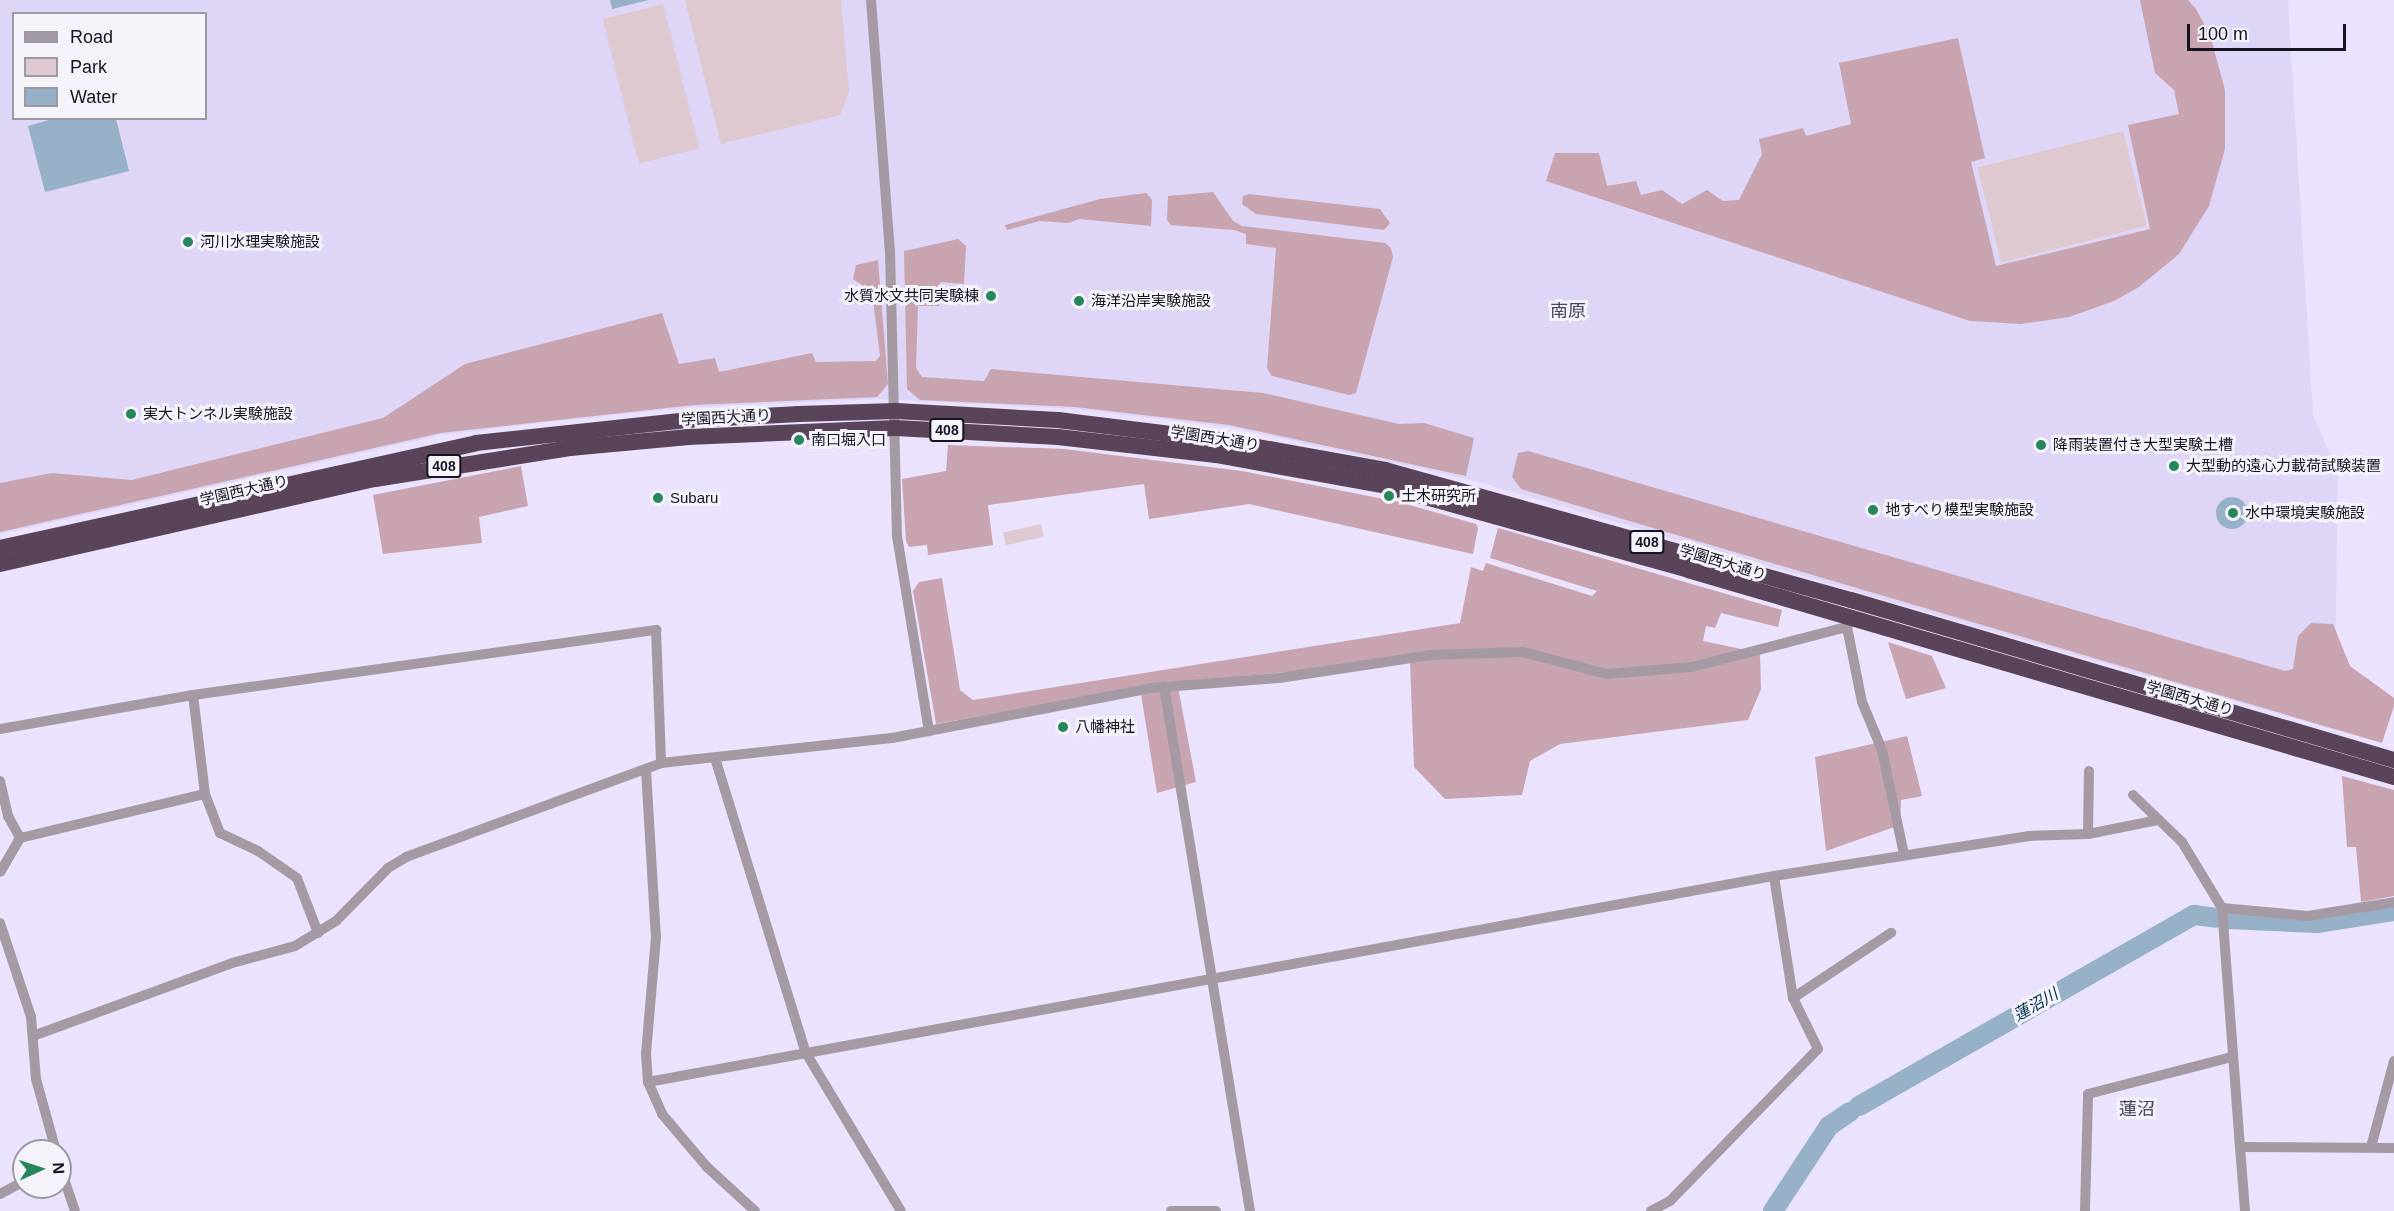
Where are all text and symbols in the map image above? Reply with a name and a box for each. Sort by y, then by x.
legend [12,12,207,120]
scale bar [2190,12,2349,50]
text: 100 m [2198,24,2248,44]
text: Road [70,27,113,47]
text: Park [70,57,107,77]
text: Water [70,87,117,107]
place label: 河川水理実験施設 [200,233,320,251]
marker: 河川水理実験施設 [181,235,195,249]
place label: 水質水文共同実験棟 [844,287,979,305]
marker: 水質水文共同実験棟 [984,289,998,303]
place label: 海洋沿岸実験施設 [1091,292,1211,310]
marker: 海洋沿岸実験施設 [1072,294,1086,308]
district label: 南原 [1550,300,1586,322]
place label: 実大トンネル実験施設 [143,405,293,423]
street label: 学園西大通り [681,406,771,428]
marker: 実大トンネル実験施設 [124,407,138,421]
road number: 408 [929,419,965,441]
street label: 学園西大通り [1169,422,1261,454]
place label: 南口堀入口 [811,431,886,449]
marker: 南口堀入口 [792,433,806,447]
place label: 降雨装置付き大型実験土槽 [2053,436,2233,454]
marker: 降雨装置付き大型実験土槽 [2034,438,2048,452]
road number: 408 [426,455,462,477]
place label: 大型動的遠心力載荷試験装置 [2186,457,2381,475]
marker: 大型動的遠心力載荷試験装置 [2167,459,2181,473]
street label: 学園西大通り [198,471,290,509]
place label: 土木研究所 [1401,487,1476,505]
place label: Subaru [670,489,718,507]
marker: 土木研究所 [1382,489,1396,503]
marker: Subaru [651,491,665,505]
place label: 地すべり模型実験施設 [1885,501,2035,519]
marker: 地すべり模型実験施設 [1866,503,1880,517]
place label: 水中環境実験施設 [2245,504,2365,522]
marker: 水中環境実験施設 [2226,506,2240,520]
road number: 408 [1629,531,1665,553]
street label: 学園西大通り [1677,540,1769,584]
street label: 学園西大通り [2144,677,2236,719]
place label: 八幡神社 [1075,718,1135,736]
marker: 八幡神社 [1056,720,1070,734]
water label: 蓮沼川 [2010,985,2062,1025]
district label: 蓮沼 [2119,1098,2155,1120]
north arrow [12,1139,72,1199]
text: N [50,1162,67,1174]

